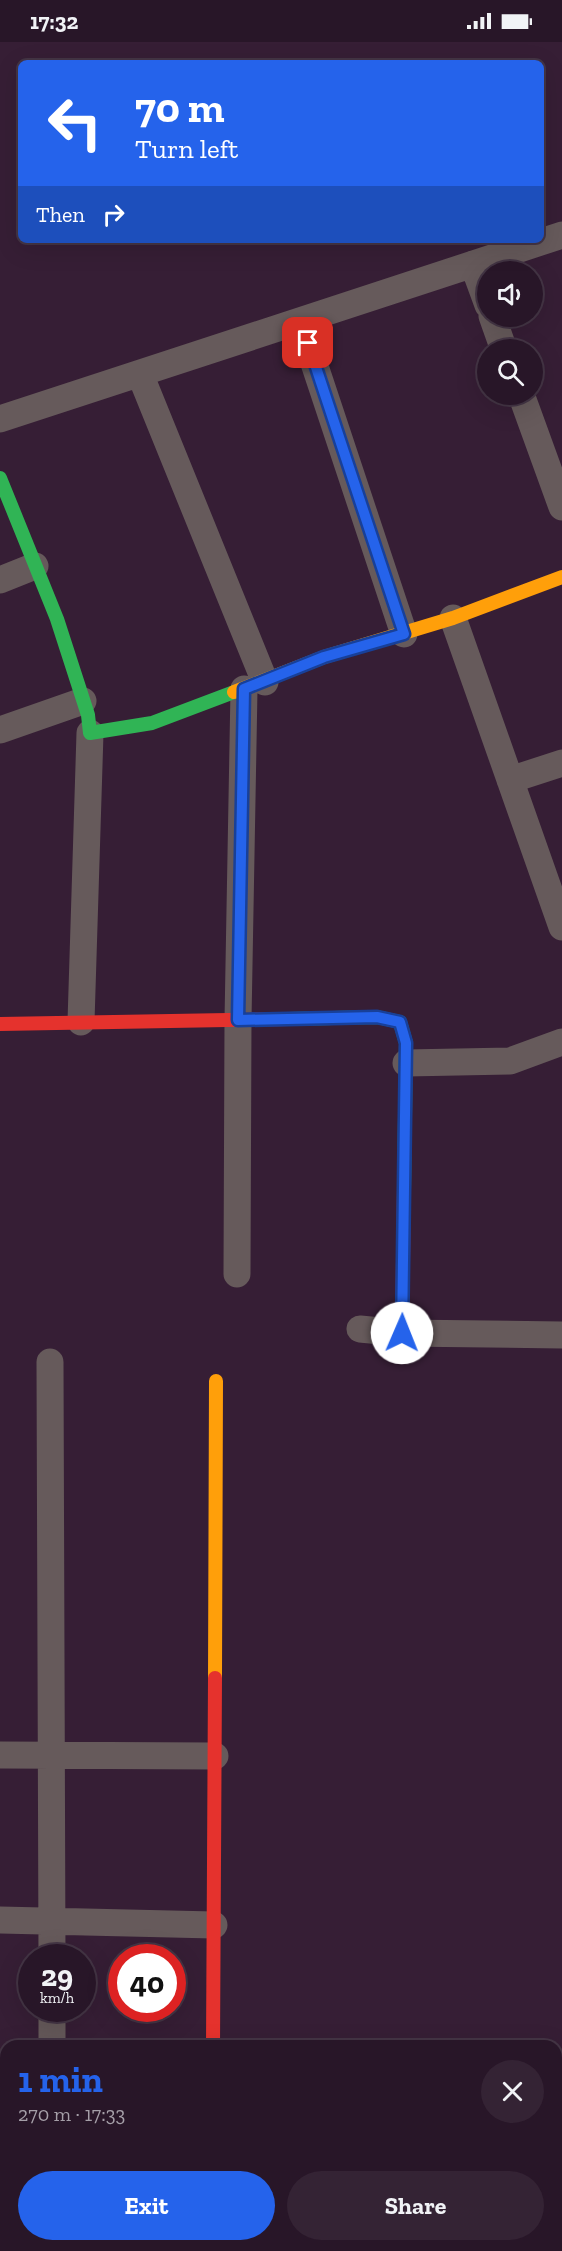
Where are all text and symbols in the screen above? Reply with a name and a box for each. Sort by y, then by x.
text: 17:32 [30,8,78,35]
text: 70 m [135,82,225,133]
icon: left [36,84,114,162]
text: Turn left [135,133,238,165]
icon: right [97,198,130,231]
text: Then [36,201,85,228]
map controls [477,261,543,405]
button: sound [477,261,543,327]
pin [282,317,333,368]
icon: arrive [291,326,324,359]
button: search [477,339,543,405]
position arrow [370,1301,434,1365]
speed limit sign: 40 [108,1944,186,2022]
text: 29 [41,1958,73,1994]
text: km/h [40,1989,74,2007]
text: 1 min [18,2058,103,2101]
button: close [481,2060,544,2123]
text: 270 m · 17:33 [18,2102,125,2126]
button: Exit [18,2171,275,2240]
button: Share [287,2171,544,2240]

